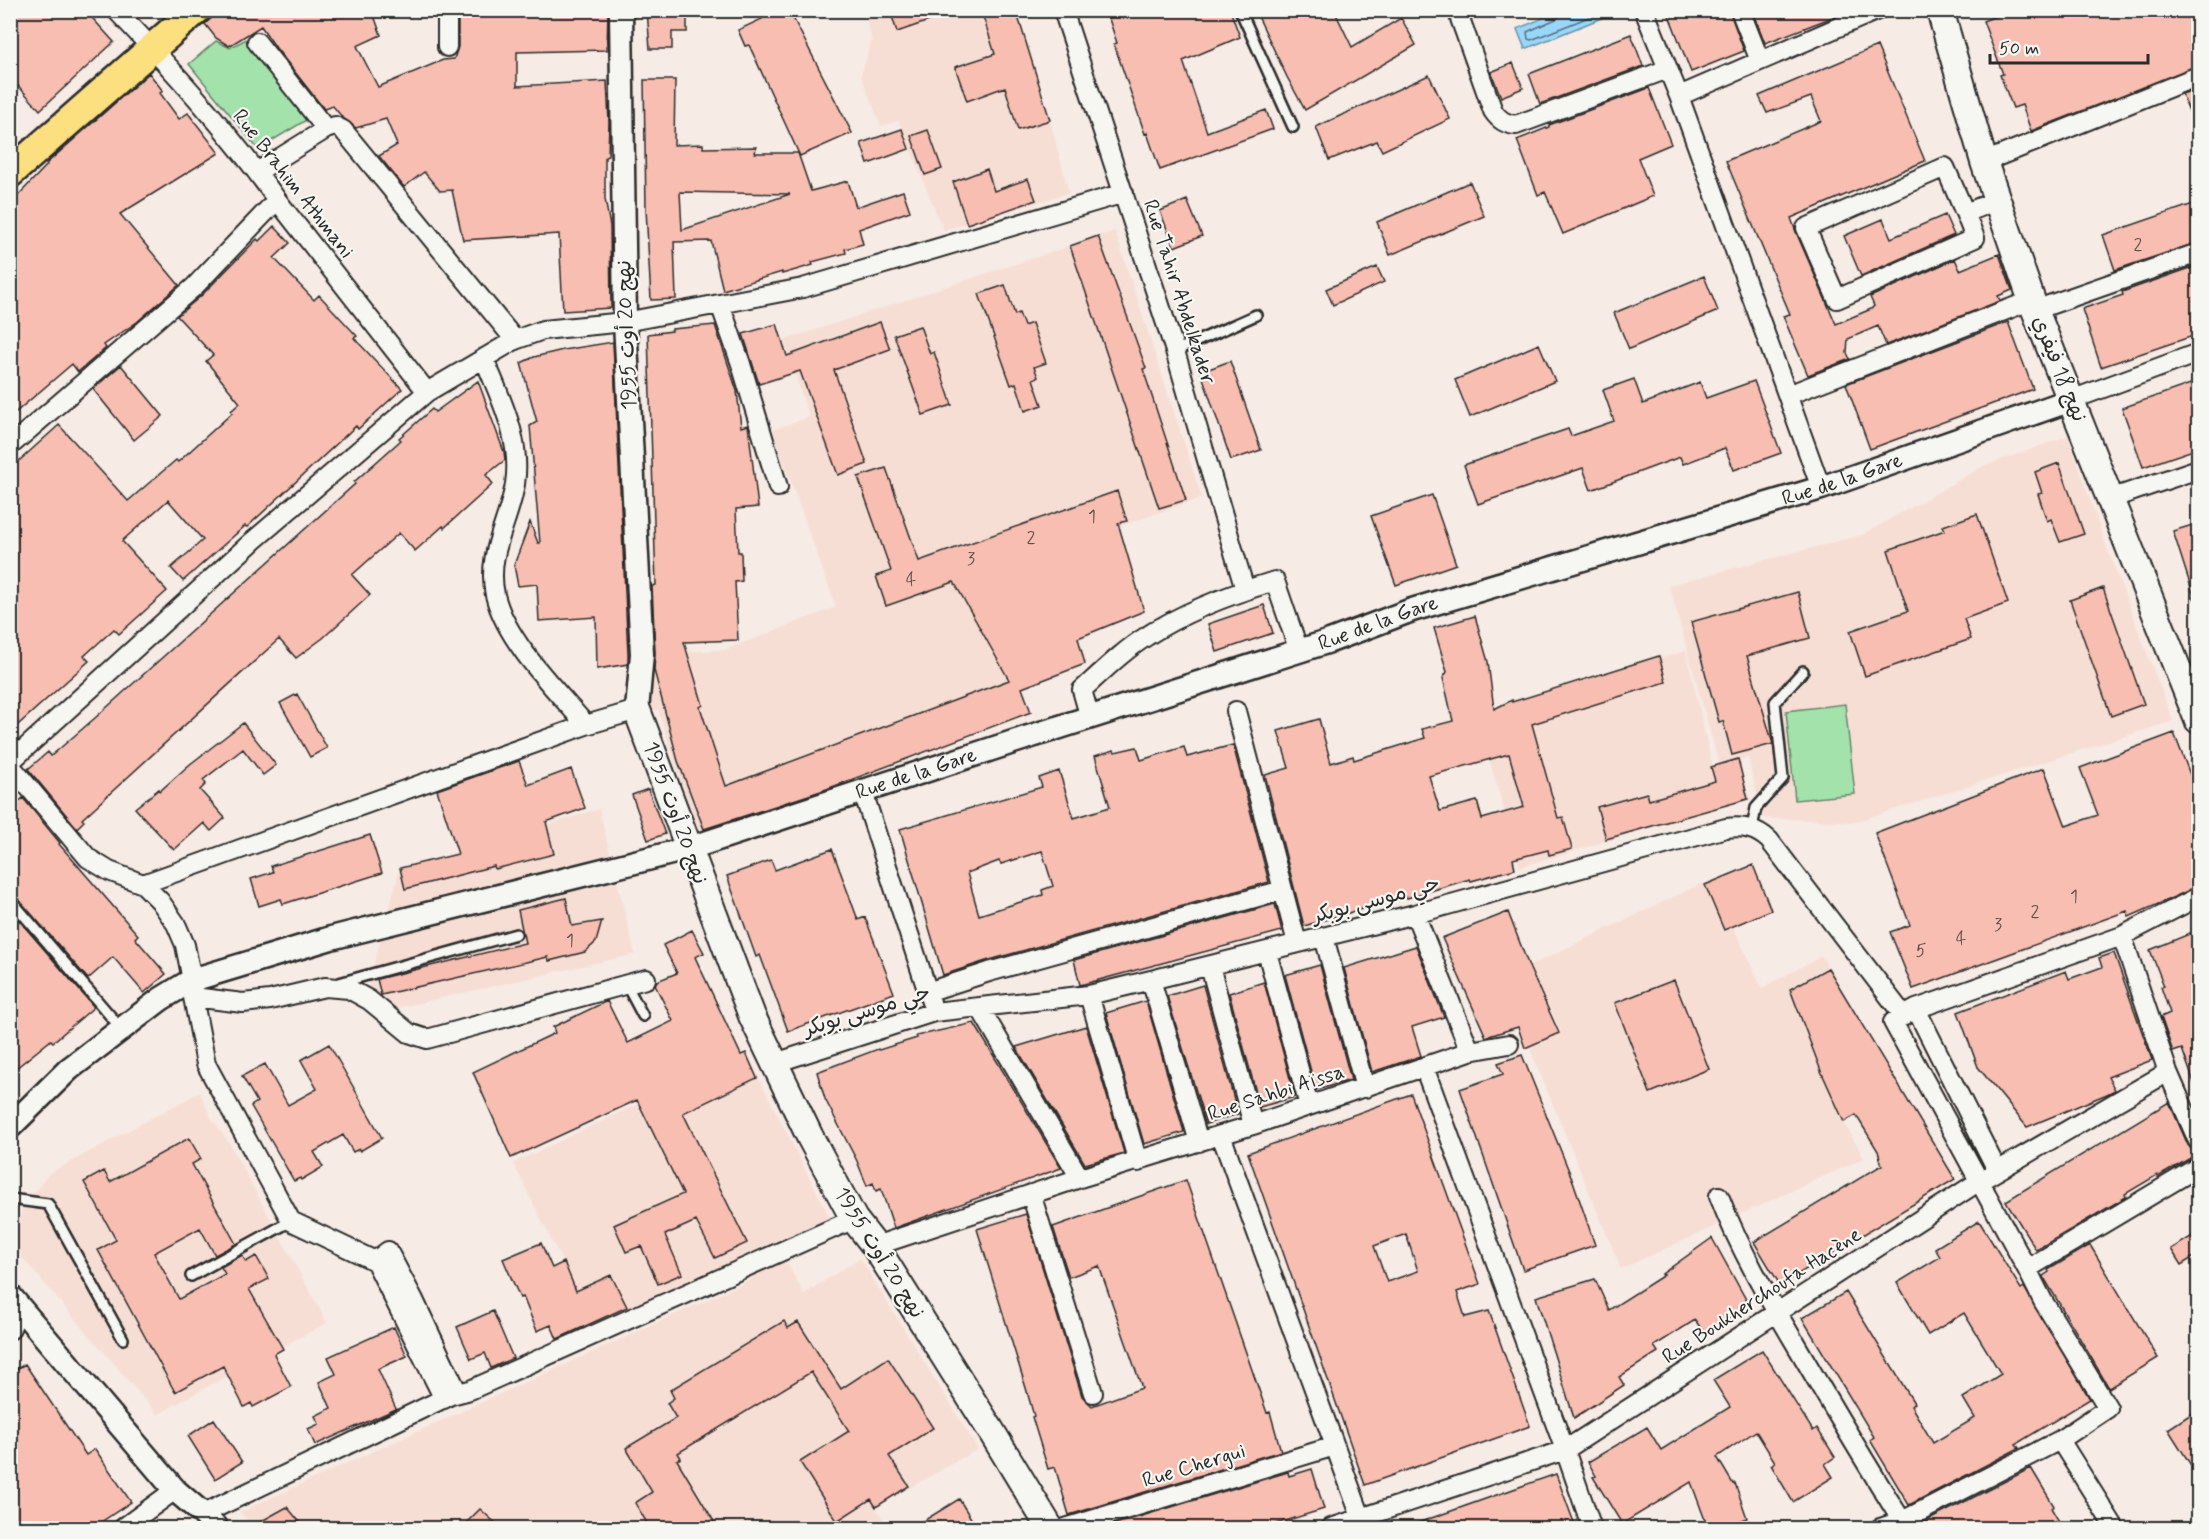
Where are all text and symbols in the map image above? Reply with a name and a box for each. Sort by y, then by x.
scale bar [1990,27,2148,65]
text: 50 m [1999,37,2039,61]
street label: Rue Brahim Athmani [226,103,360,265]
street label: Rue Tahir Abdelkader [1136,196,1222,388]
house number: 2 [2134,233,2143,257]
street label: نهج 20 أوت 1955 [610,260,644,410]
street label: نهج 18 فيفري [2025,312,2093,426]
street label: Rue de la Gare [1779,446,1907,513]
house number: 1 [1088,505,1096,529]
house number: 2 [1027,526,1036,550]
house number: 3 [967,547,975,571]
house number: 4 [906,568,916,592]
street label: Rue de la Gare [1315,589,1442,658]
street label: نهج 20 أوت 1955 [636,738,714,888]
street label: Rue de la Gare [852,741,980,807]
street label: حي موسى بوبكر [1307,869,1444,935]
house number: 1 [2070,885,2078,909]
house number: 2 [2031,900,2040,924]
house number: 3 [1994,913,2002,937]
house number: 4 [1956,927,1966,951]
house number: 1 [566,929,574,953]
house number: 5 [1916,939,1927,963]
street label: حي موسى بوبكر [798,978,935,1048]
street label: Rue Sahbi Aïssa [1204,1058,1348,1128]
street label: نهج 20 أوت 1955 [827,1182,931,1324]
street label: Rue Boukherchoufa Hacène [1657,1221,1867,1371]
street label: Rue Chergui [1139,1437,1249,1495]

